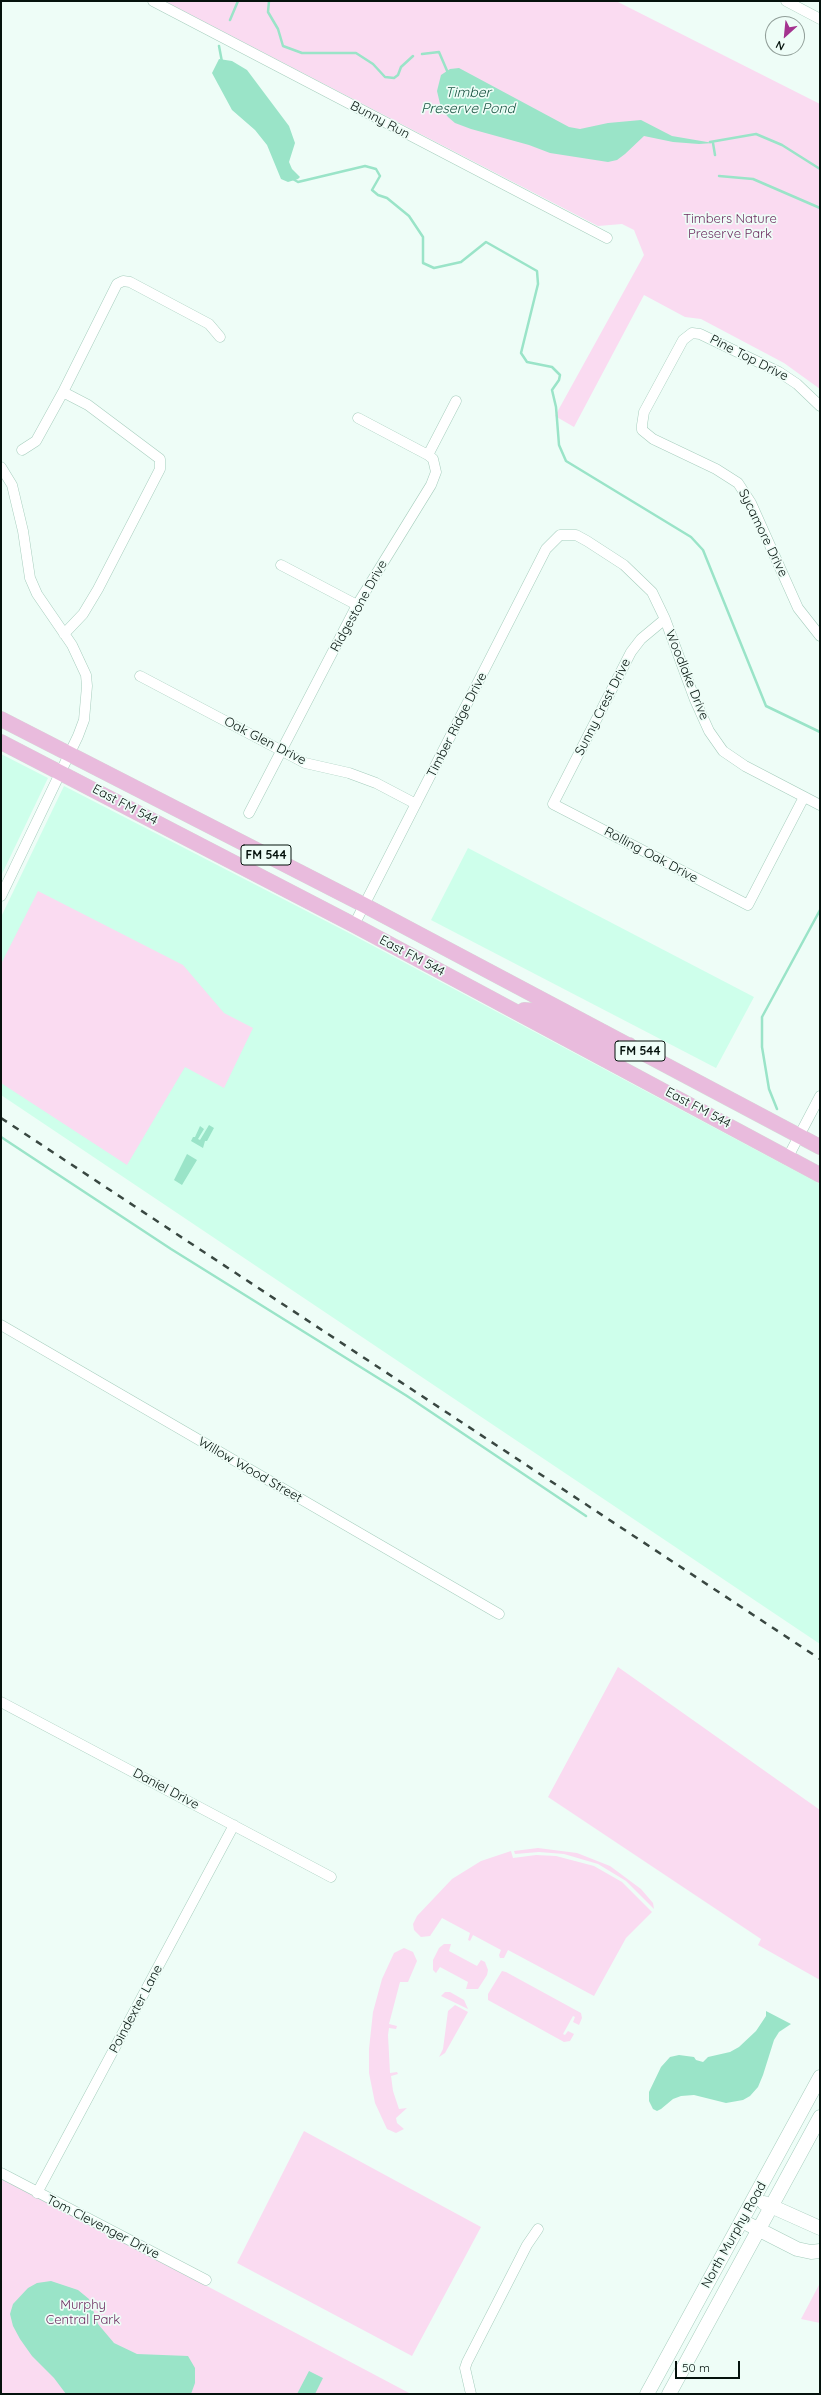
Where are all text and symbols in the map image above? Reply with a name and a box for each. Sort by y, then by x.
north arrow [765,16,805,56]
text: N [773,38,787,54]
water label: Timber Preserve Pond [421,85,515,118]
street label: Bunny Run [348,98,412,142]
park label: Timbers Nature Preserve Park [683,211,777,242]
street label: Pine Top Drive [707,332,791,384]
street label: Sycamore Drive [735,487,791,579]
street label: Ridgestone Drive [327,557,391,655]
street label: Woodlake Drive [662,628,712,722]
street label: Sunny Crest Drive [572,656,634,758]
street label: Timber Ridge Drive [424,670,490,780]
street label: Oak Glen Drive [221,714,309,768]
street label: East FM 544 [90,781,160,829]
street label: Rolling Oak Drive [601,824,701,886]
road number: FM 544 [241,845,291,865]
street label: East FM 544 [377,932,447,980]
road number: FM 544 [615,1041,665,1061]
street label: East FM 544 [663,1084,733,1132]
street label: Willow Wood Street [195,1434,305,1506]
street label: Daniel Drive [130,1765,202,1813]
street label: Poindexter Lane [106,1962,166,2056]
street label: North Murphy Road [698,2179,770,2291]
street label: Tom Clevenger Drive [44,2192,162,2262]
park label: Murphy Central Park [46,2297,120,2328]
scale bar [677,2353,742,2379]
text: 50 m [682,2360,710,2375]

